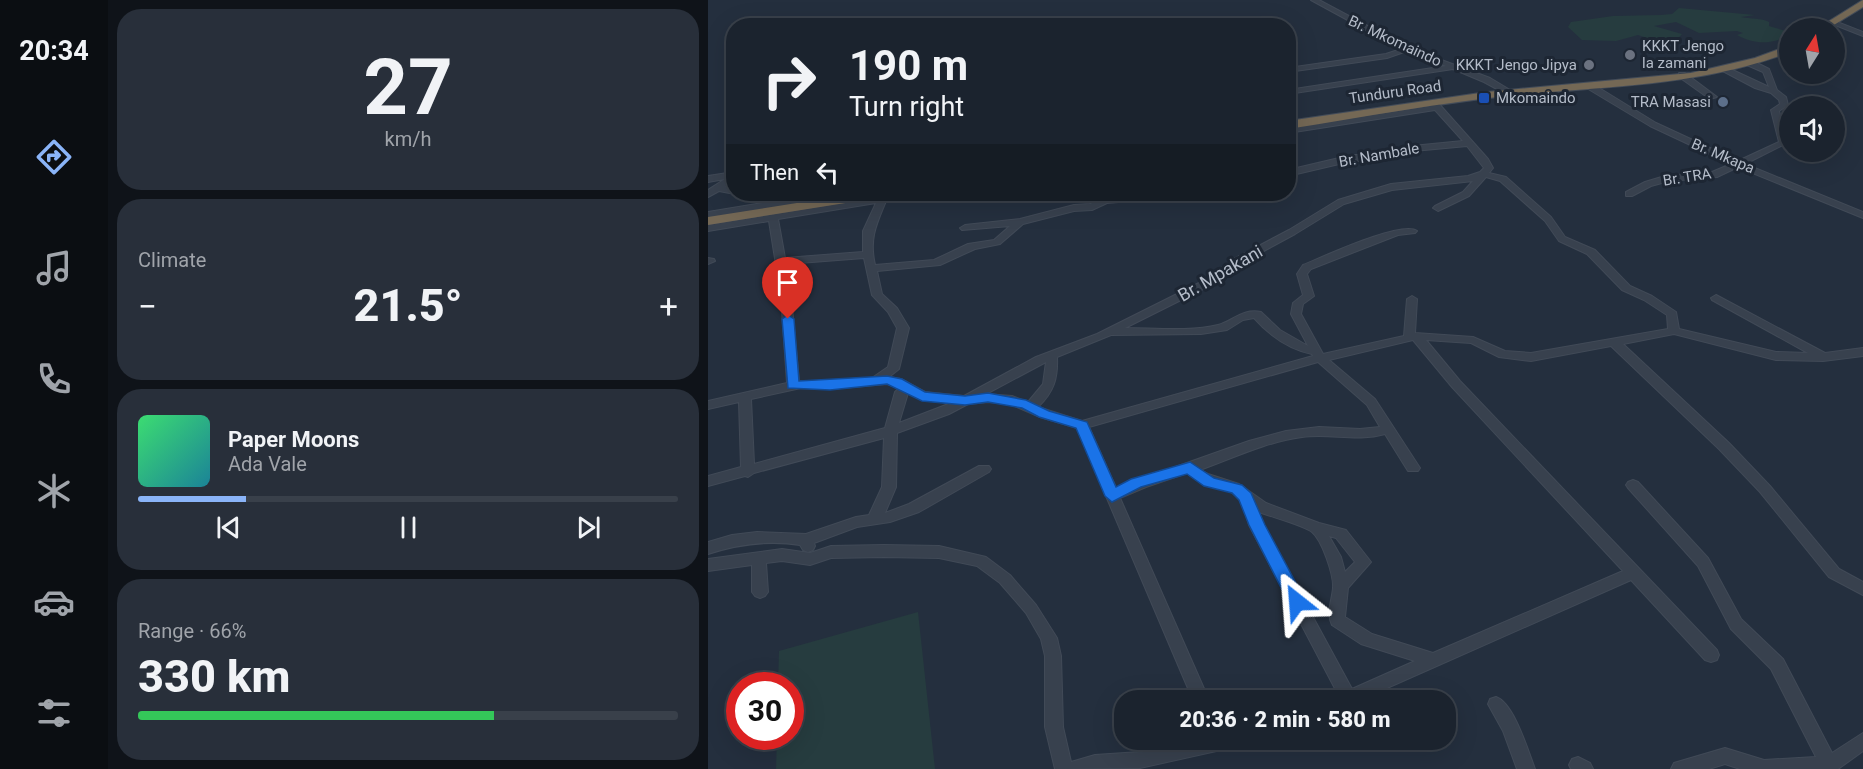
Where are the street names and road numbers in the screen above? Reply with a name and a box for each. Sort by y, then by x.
street label: Br. Mkomaindo [1346,12,1444,70]
street label: Tunduru Road [1348,77,1442,107]
street label: Br. Mkapa [1689,135,1757,177]
street label: Br. Nambale [1337,139,1421,171]
street label: Br. TRA [1661,164,1713,190]
street label: Br. Mpakani [1174,240,1266,306]

